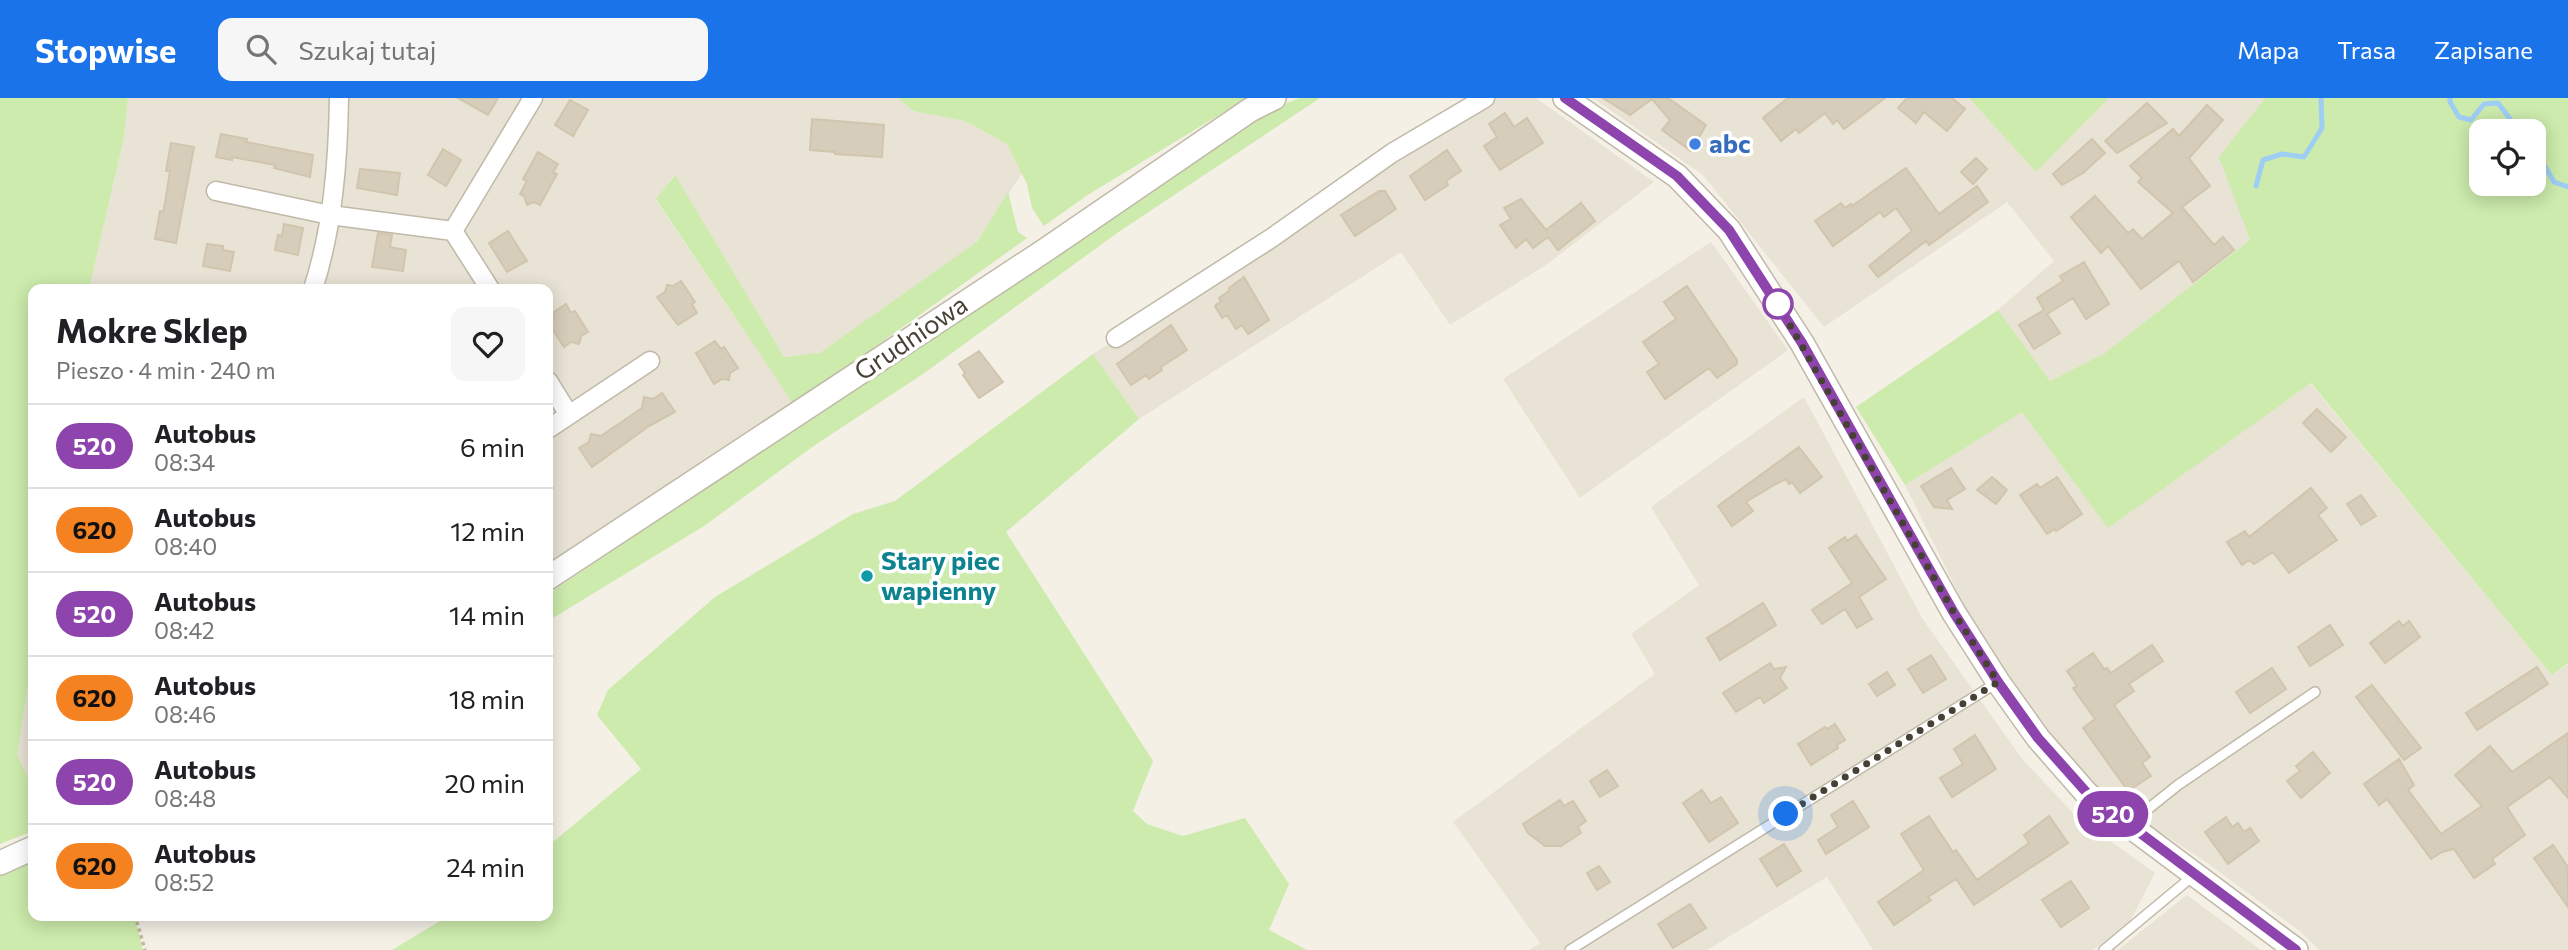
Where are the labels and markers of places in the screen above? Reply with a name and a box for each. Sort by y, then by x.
place label: abc [1709,127,1751,158]
marker: abc [1687,136,1703,152]
unlabelled marker [1763,289,1793,319]
place label: Stary piec wapienny [881,544,1000,605]
marker: Stary piec wapienny [859,568,875,584]

